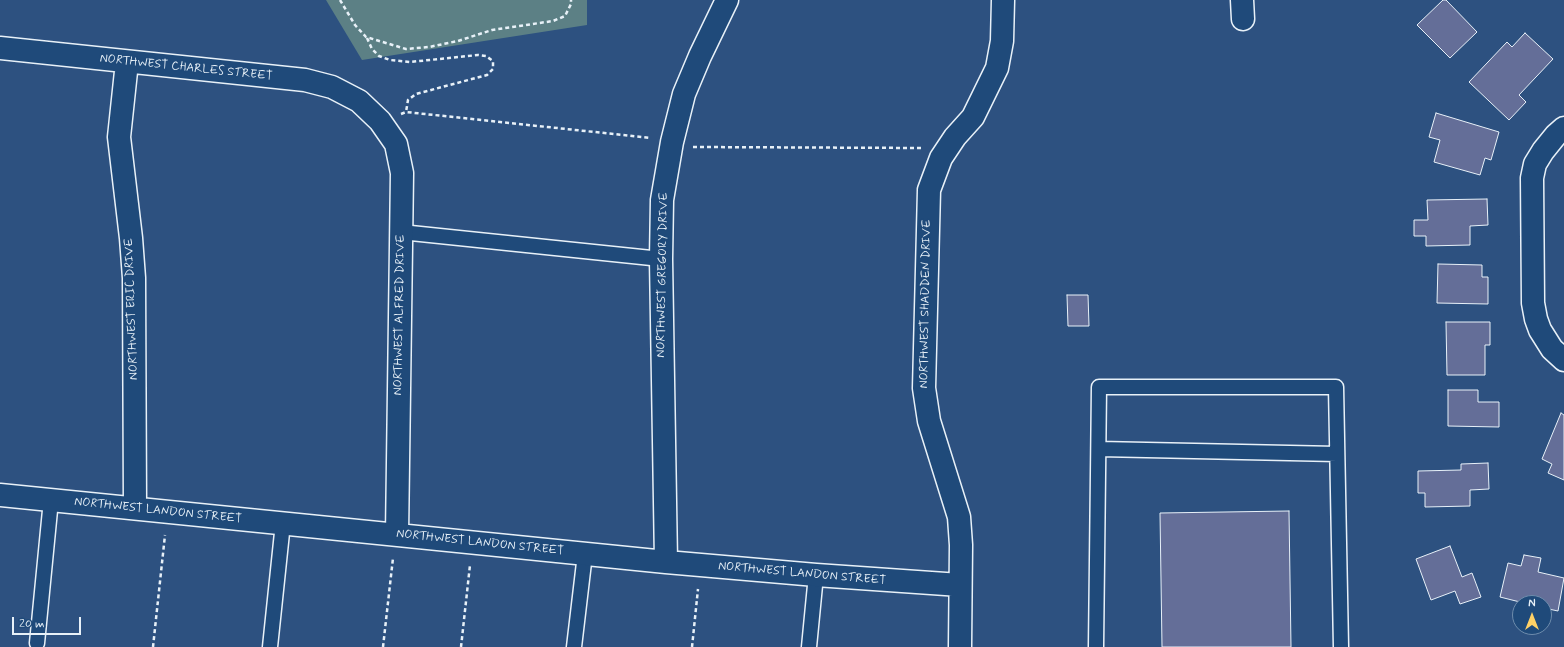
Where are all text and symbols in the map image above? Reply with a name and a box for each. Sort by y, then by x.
street label: NORTHWEST CHARLES STREET [99,52,273,84]
street label: NORTHWEST GREGORY DRIVE [654,192,672,358]
street label: NORTHWEST SHADDEN DRIVE [917,219,935,389]
street label: NORTHWEST ALFRED DRIVE [391,234,409,396]
street label: NORTHWEST ERIC DRIVE [122,238,142,380]
street label: NORTHWEST LANDON STREET [73,495,243,527]
street label: NORTHWEST LANDON STREET [395,527,565,559]
street label: NORTHWEST LANDON STREET [717,559,887,589]
north arrow [1512,595,1552,635]
text: N [1528,597,1536,611]
scale bar [14,609,83,635]
text: 20 m [19,616,45,632]

